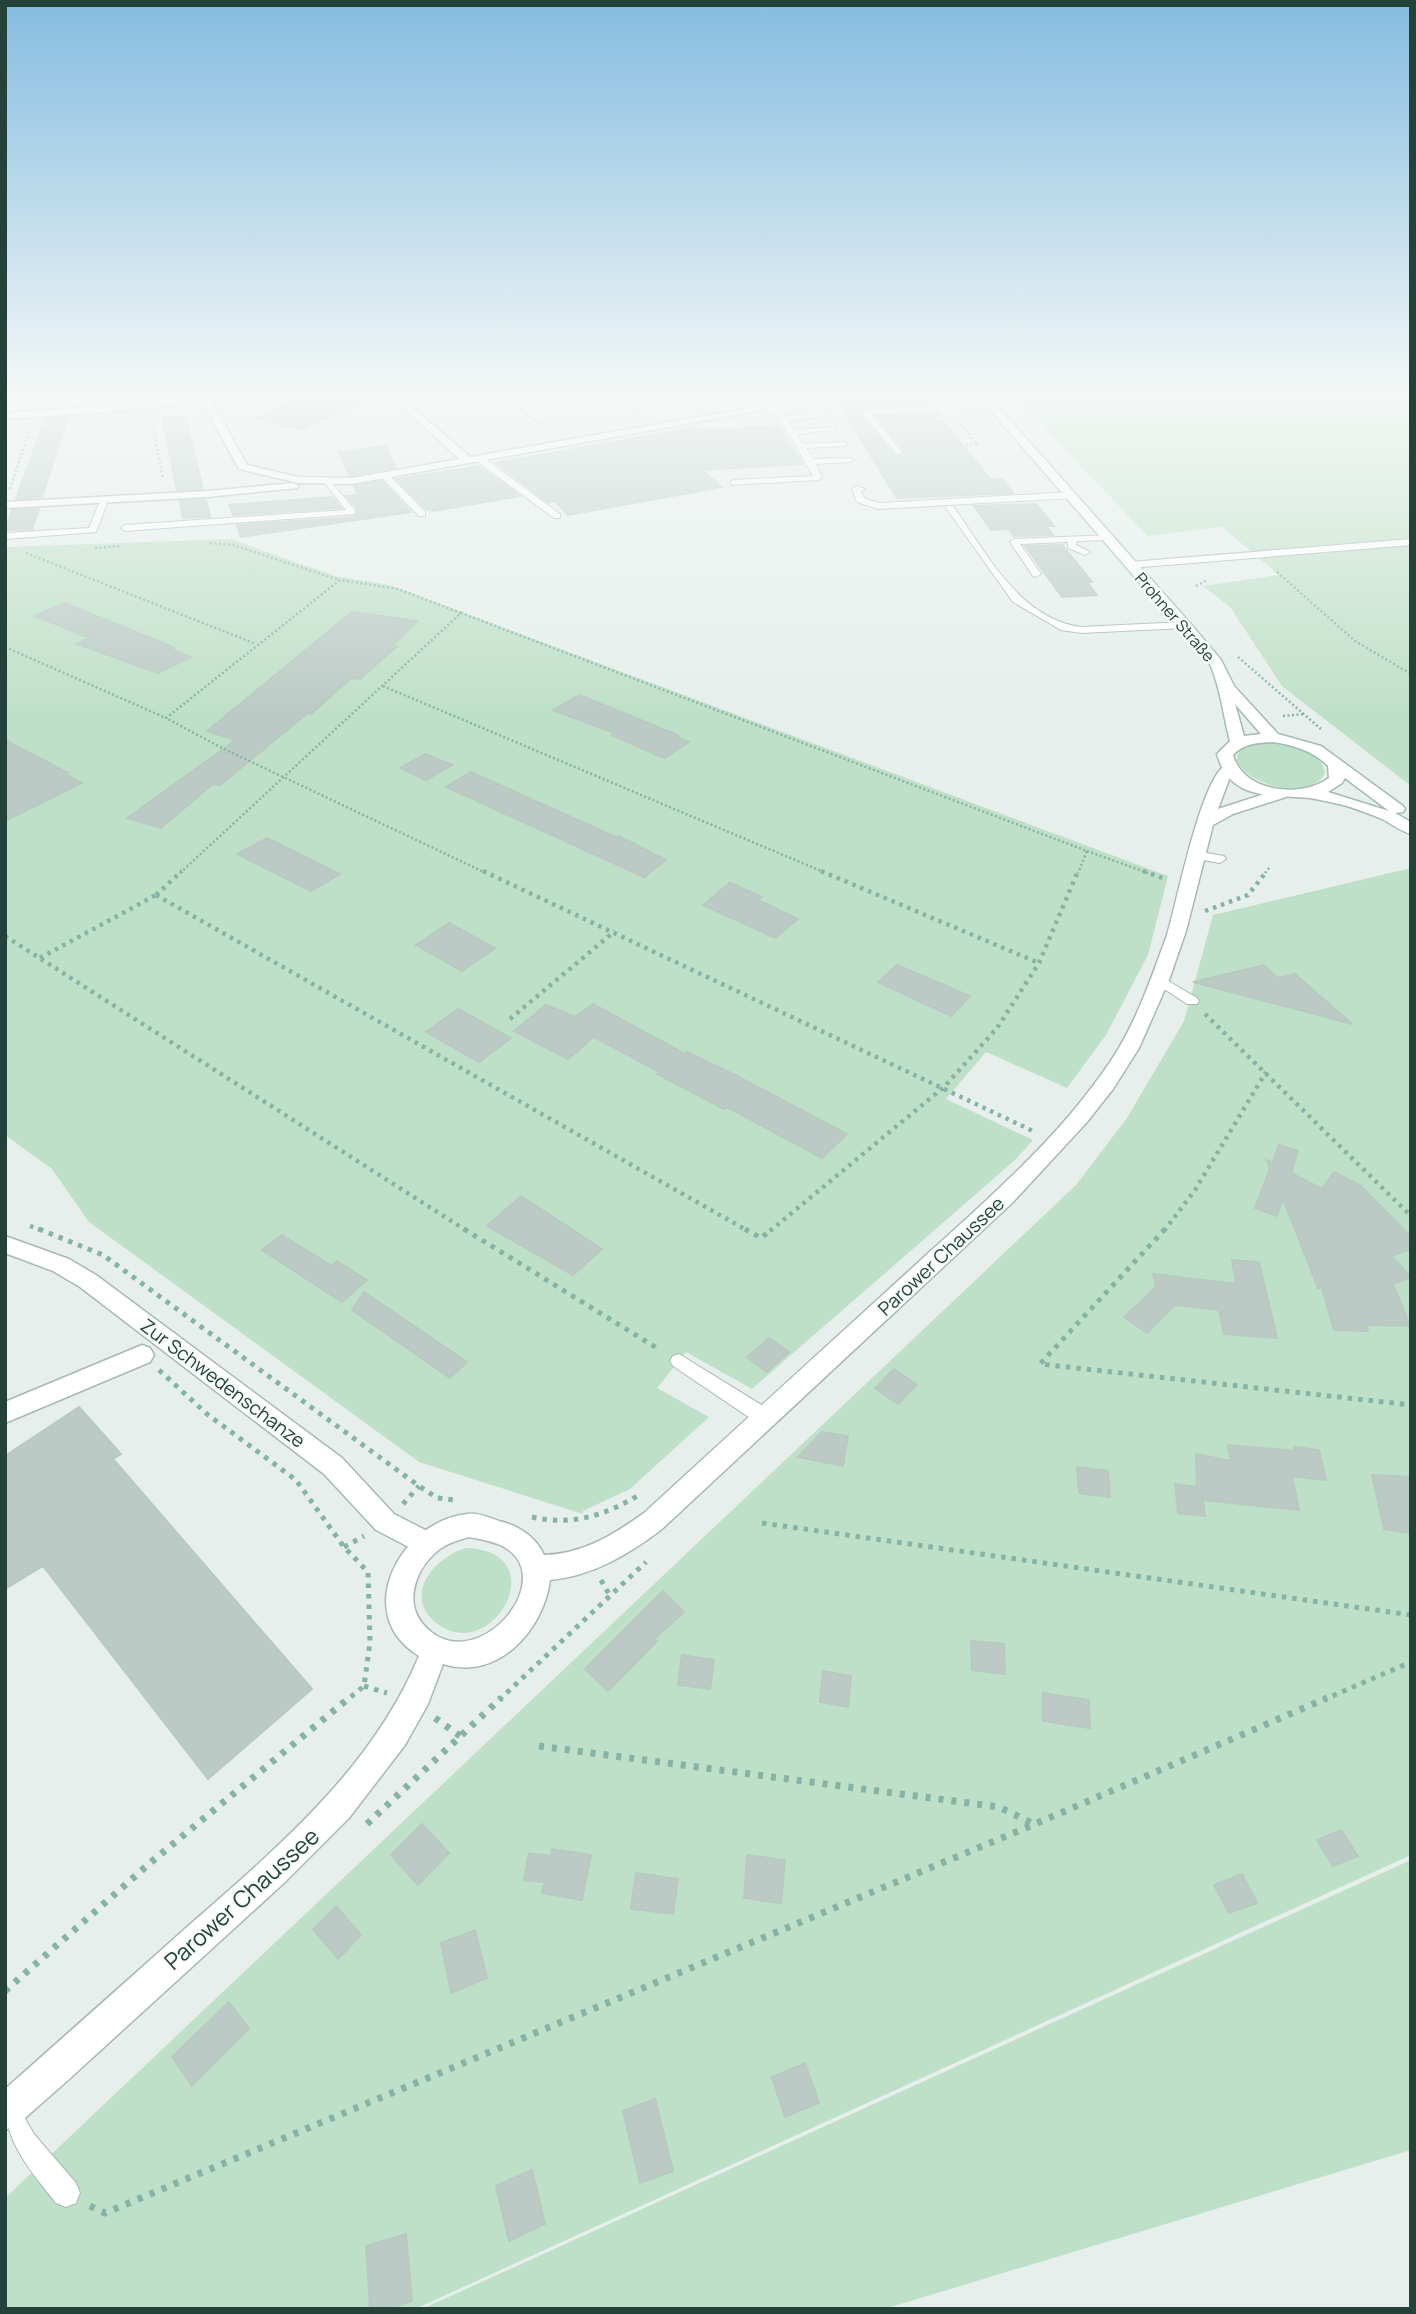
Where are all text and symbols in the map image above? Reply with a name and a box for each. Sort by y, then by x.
street label: Prohner Straße [1130,568,1220,666]
street label: Parower Chaussee [872,1191,1010,1321]
street label: Zur Schwedenschanze [135,1312,311,1454]
street label: Parower Chaussee [157,1820,326,1977]

